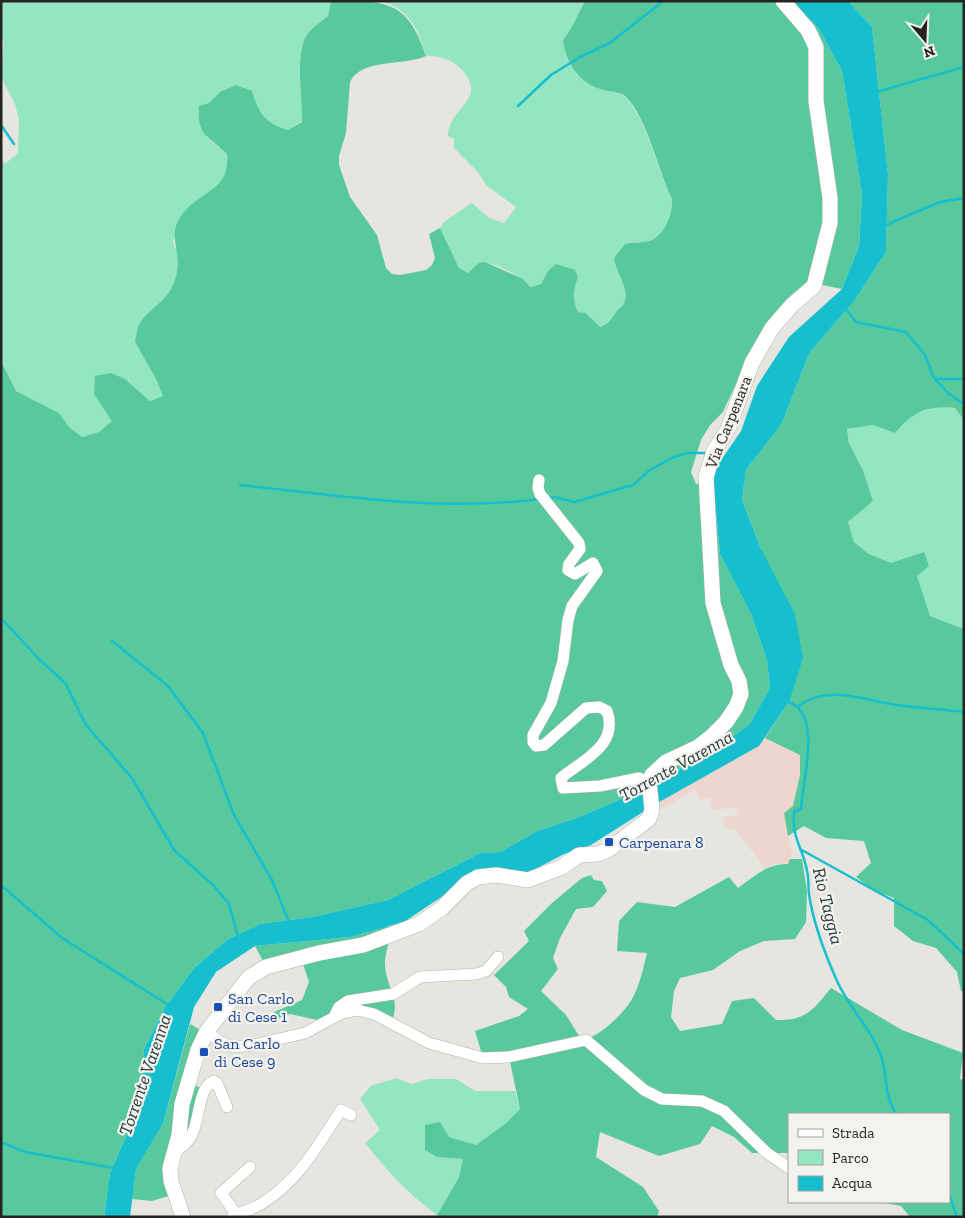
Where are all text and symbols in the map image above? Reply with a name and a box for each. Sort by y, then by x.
north arrow [900,15,950,65]
text: N [921,42,937,62]
street label: Via Carpenara [701,373,756,472]
water label: Torrente Varenna [615,726,737,806]
place label: Carpenara 8 [619,833,704,852]
marker: Carpenara 8 [603,836,615,848]
water label: Rio Taggia [808,865,848,947]
place label: San Carlo di Cese 1 [228,989,294,1026]
marker: San Carlo di Cese 1 [212,1001,224,1013]
water label: Torrente Varenna [114,1012,176,1138]
place label: San Carlo di Cese 9 [214,1034,280,1071]
marker: San Carlo di Cese 9 [198,1046,210,1058]
legend [788,1113,950,1203]
text: Strada [832,1124,875,1142]
text: Parco [832,1149,869,1167]
text: Acqua [832,1174,872,1192]

